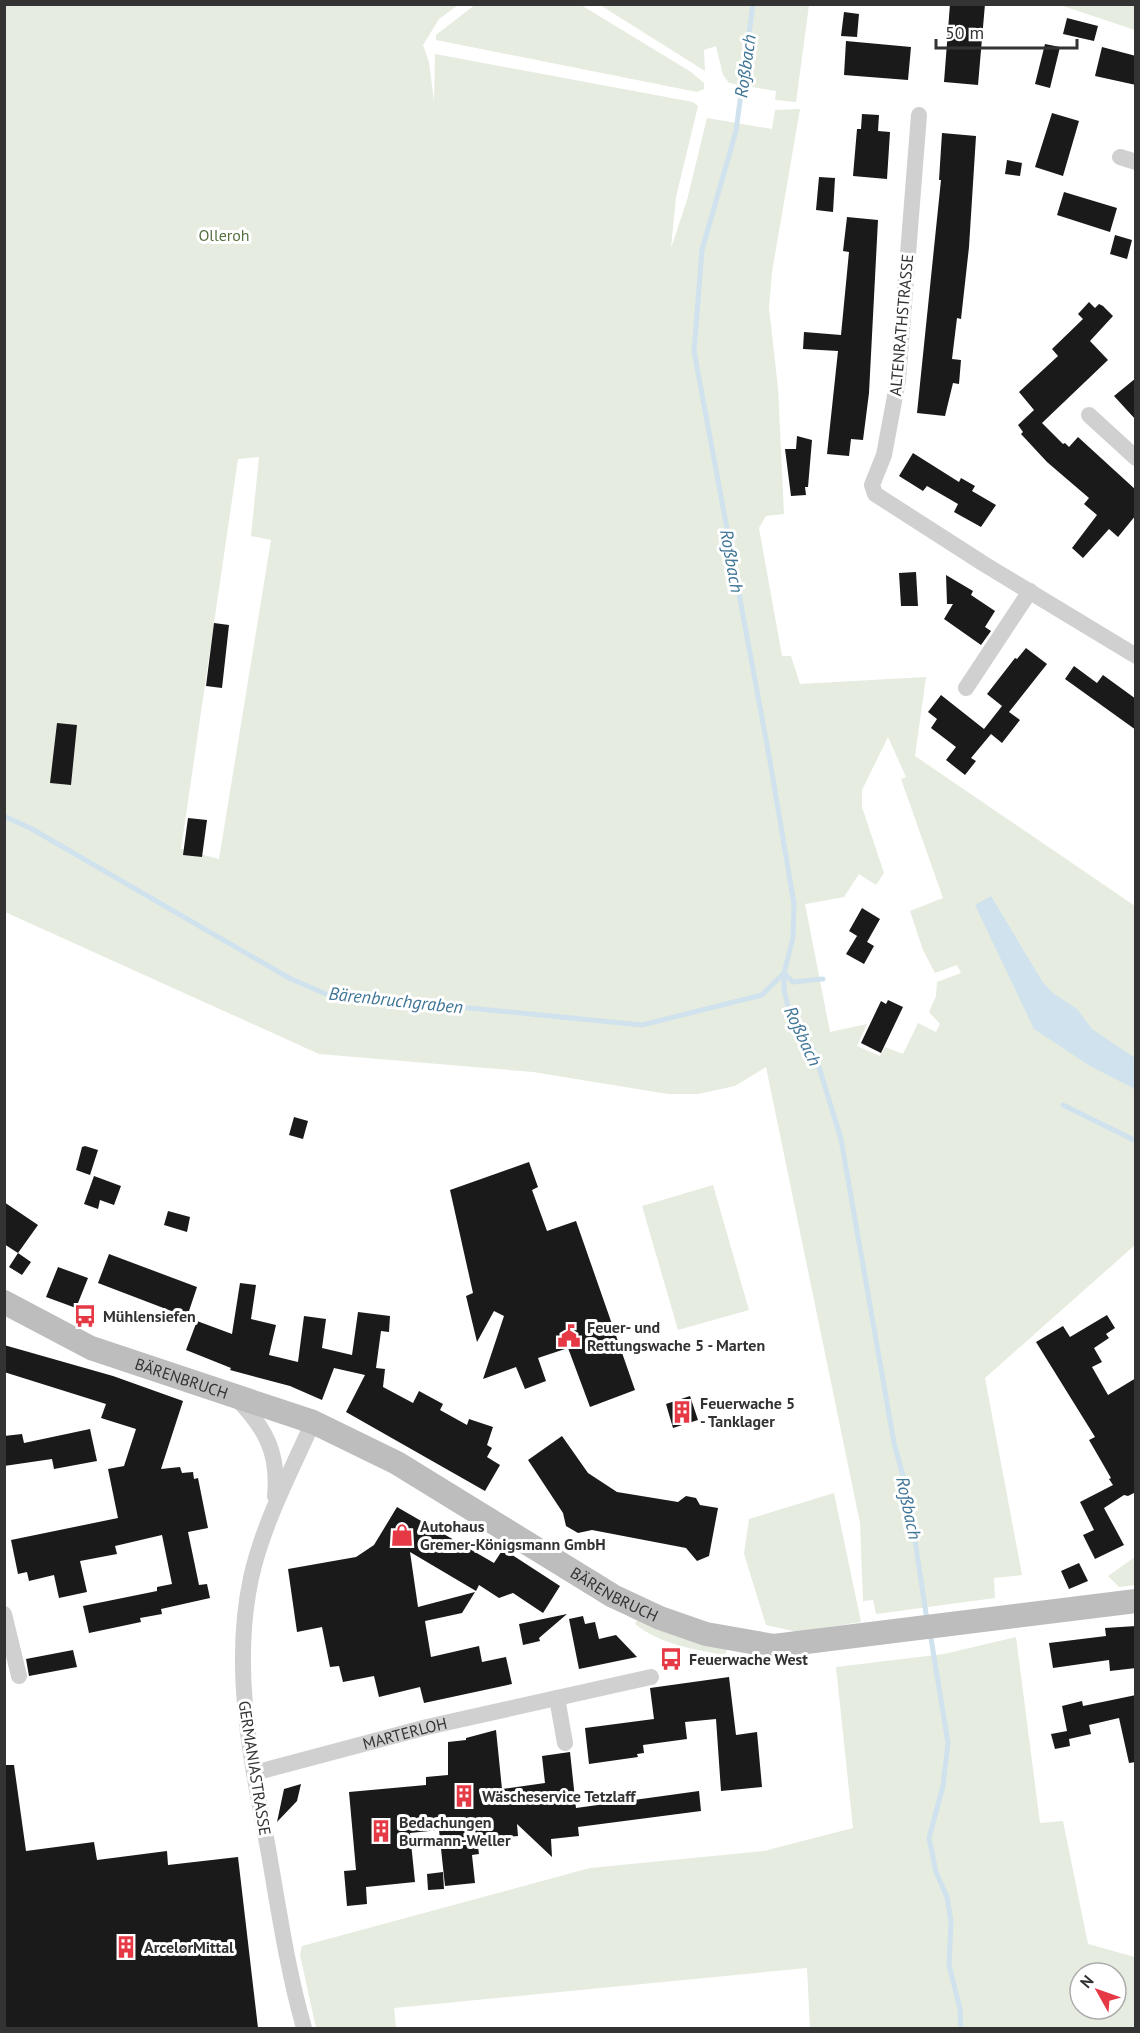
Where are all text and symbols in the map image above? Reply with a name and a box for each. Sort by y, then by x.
scale bar [936,12,1077,50]
text: 50 m [945,21,984,44]
water label: Roßbach [729,33,761,99]
park label: Olleroh [198,225,250,245]
street label: ALTENRATHSTRASSE [885,253,917,397]
water label: Roßbach [715,528,749,594]
water label: Bärenbruchgraben [328,982,464,1018]
water label: Roßbach [779,1002,827,1070]
bus stop icon: Mühlensiefen [72,1303,98,1329]
place label: Mühlensiefen [103,1306,196,1326]
place label: Feuer- und Rettungswache 5 - Marten [587,1317,765,1355]
public building icon: Feuer- und Rettungswache 5 - Marten [556,1323,582,1349]
street label: BÄRENBRUCH [133,1353,231,1403]
place label: Feuerwache 5 - Tanklager [700,1393,795,1431]
building icon: Feuerwache 5 - Tanklager [669,1399,695,1425]
water label: Roßbach [891,1474,927,1542]
place label: Autohaus Gremer-Königsmann GmbH [420,1516,606,1554]
shop icon: Autohaus Gremer-Königsmann GmbH [389,1522,415,1548]
street label: BÄRENBRUCH [567,1562,662,1626]
bus stop icon: Feuerwache West [658,1646,684,1672]
place label: Feuerwache West [689,1649,808,1669]
street label: GERMANIASTRASSE [234,1699,276,1837]
street label: MARTERLOH [360,1713,449,1754]
building icon: Wäscheservice Tetzlaff [451,1783,477,1809]
place label: Wäscheservice Tetzlaff [482,1786,636,1806]
place label: Bedachungen Burmann-Weller [399,1812,511,1850]
building icon: Bedachungen Burmann-Weller [368,1818,394,1844]
building icon: ArcelorMittal [113,1934,139,1960]
place label: ArcelorMittal [144,1937,234,1957]
north arrow [1068,1961,1128,2021]
text: N [1075,1971,1098,1992]

